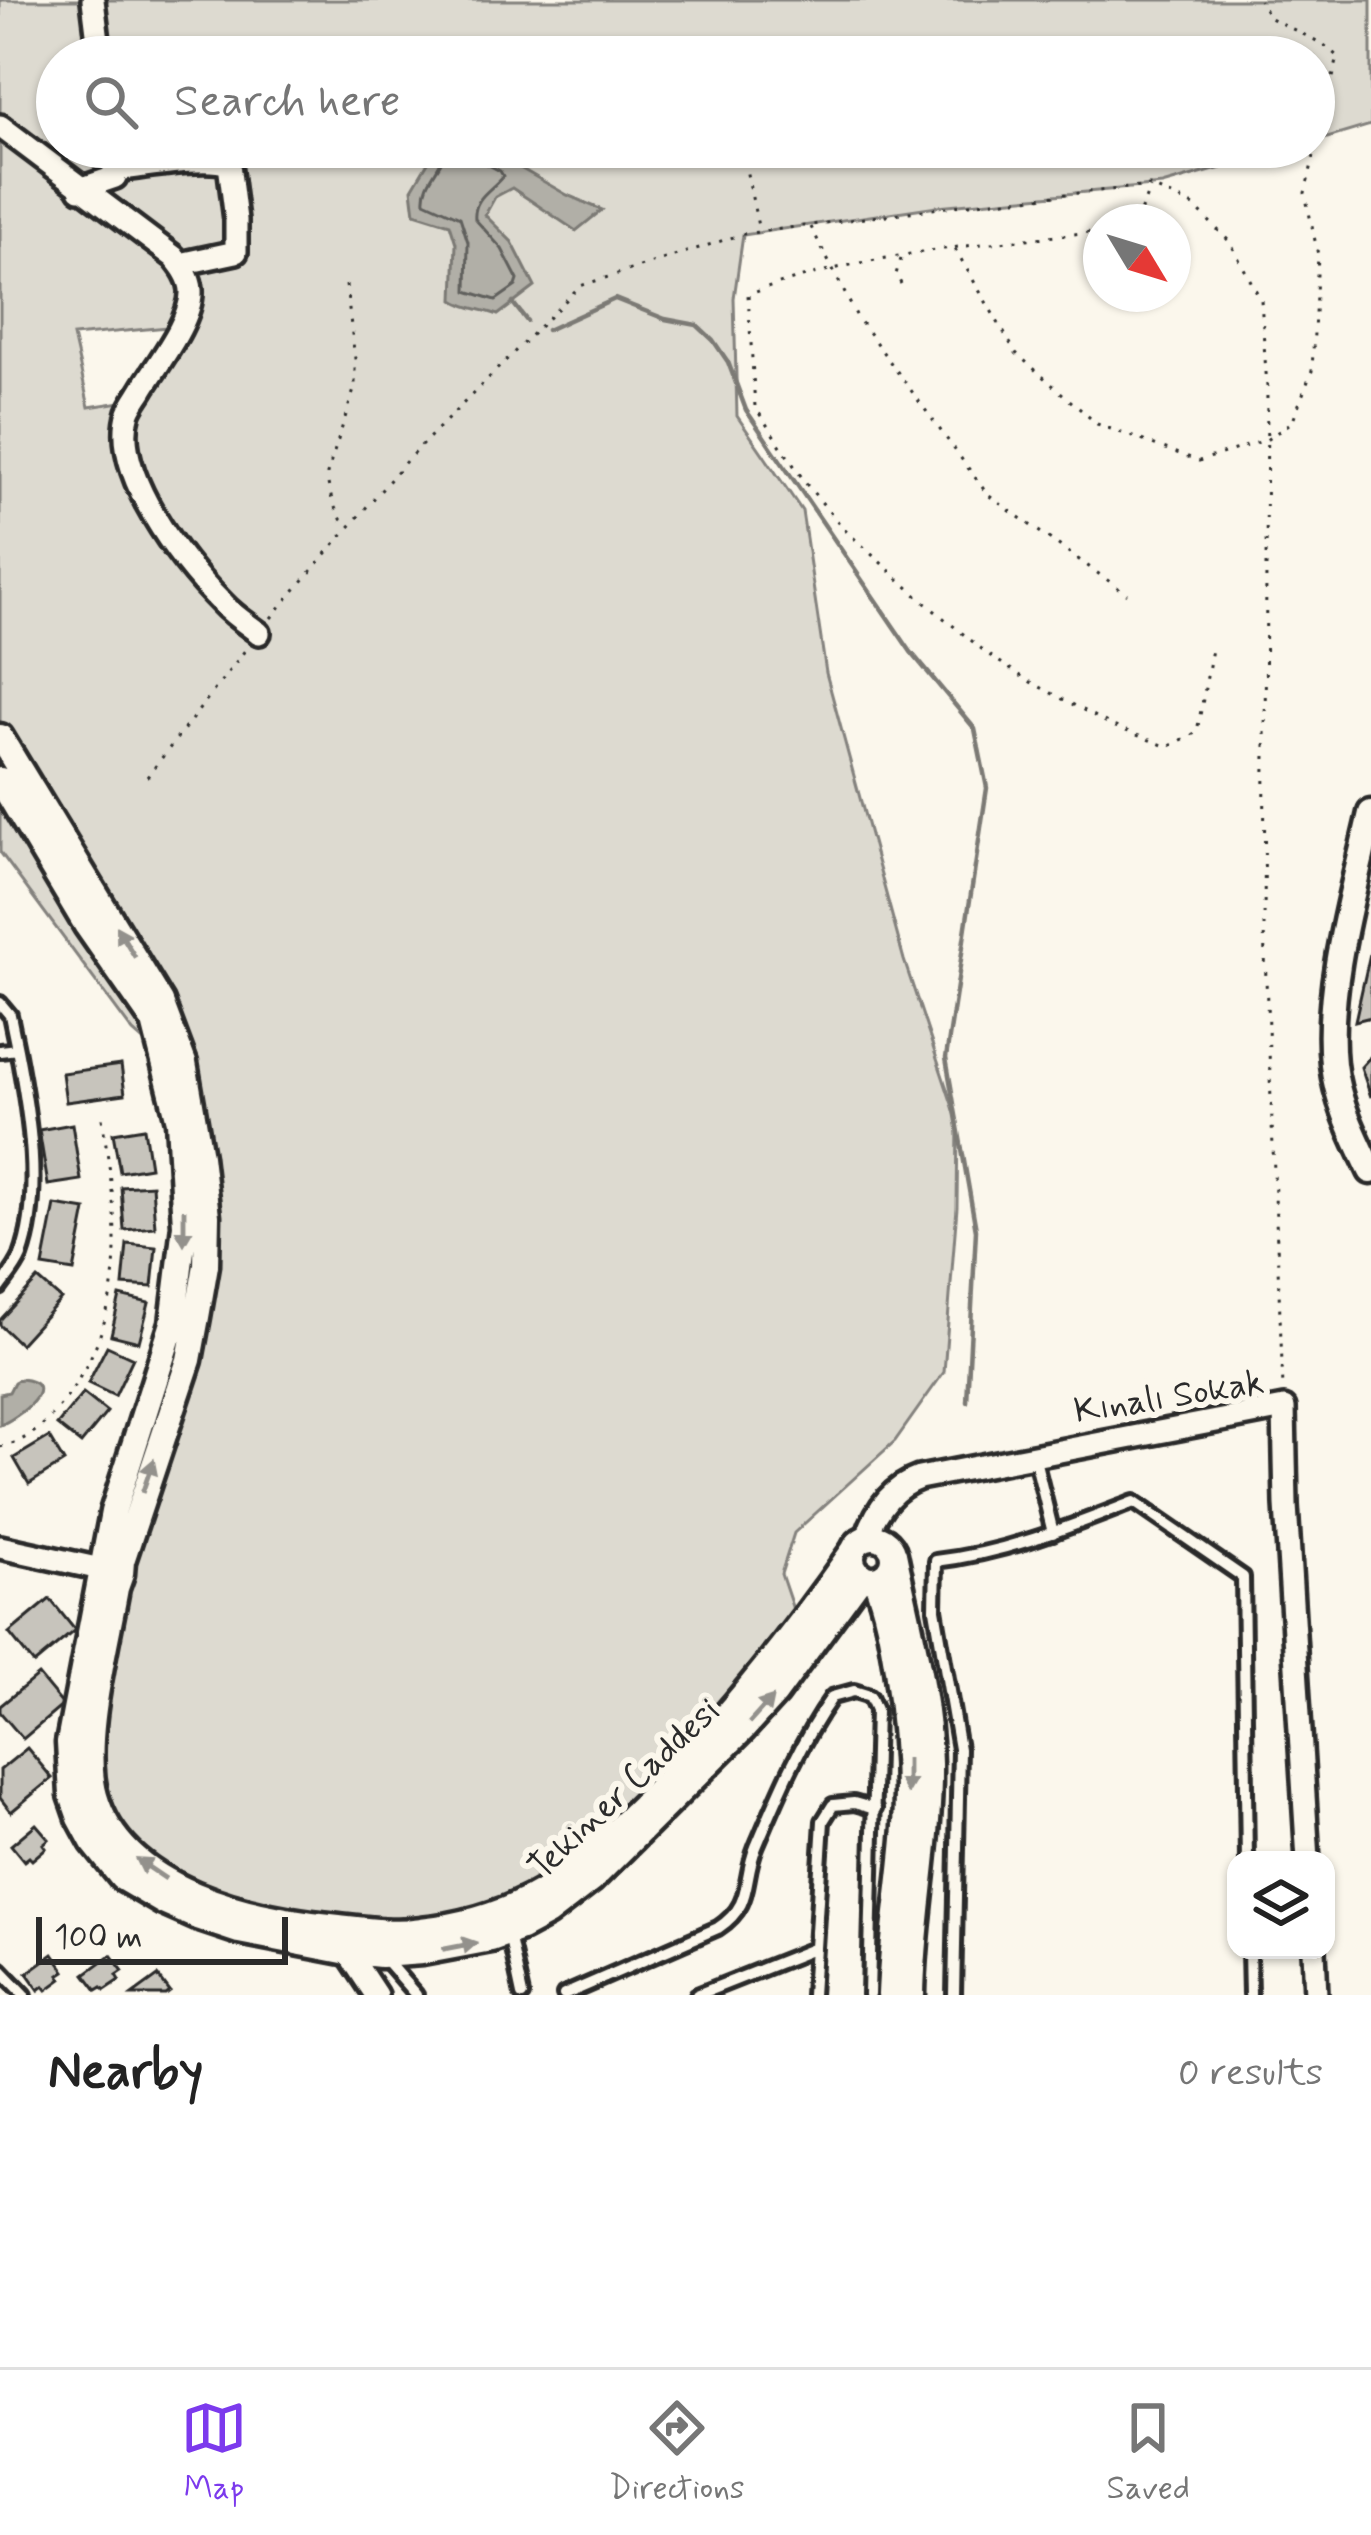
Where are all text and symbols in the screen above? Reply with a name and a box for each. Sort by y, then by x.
search box [36,36,1335,168]
icon: search [78,69,144,135]
text: Search here [174,73,401,132]
north arrow [1083,204,1191,312]
one-way arrow [116,926,138,959]
one-way arrow [174,1209,193,1247]
street label: Kınalı Sokak [1071,1360,1267,1436]
one-way arrow [139,1457,158,1494]
street label: Tekiner Caddesi [519,1689,731,1891]
one-way arrow [747,1695,774,1724]
one-way arrow [897,1758,917,1796]
map controls [1227,1851,1335,1959]
button: layers [1227,1851,1335,1959]
one-way arrow [135,1858,168,1881]
scale bar [36,1911,288,1964]
text: 100 m [54,1916,143,1960]
one-way arrow [441,1936,479,1955]
text: Nearby [48,2040,203,2106]
text: 0 results [1178,2048,1323,2099]
tab: Map [181,2395,247,2511]
tab: Directions [609,2395,745,2511]
tab: Saved [1107,2395,1190,2511]

